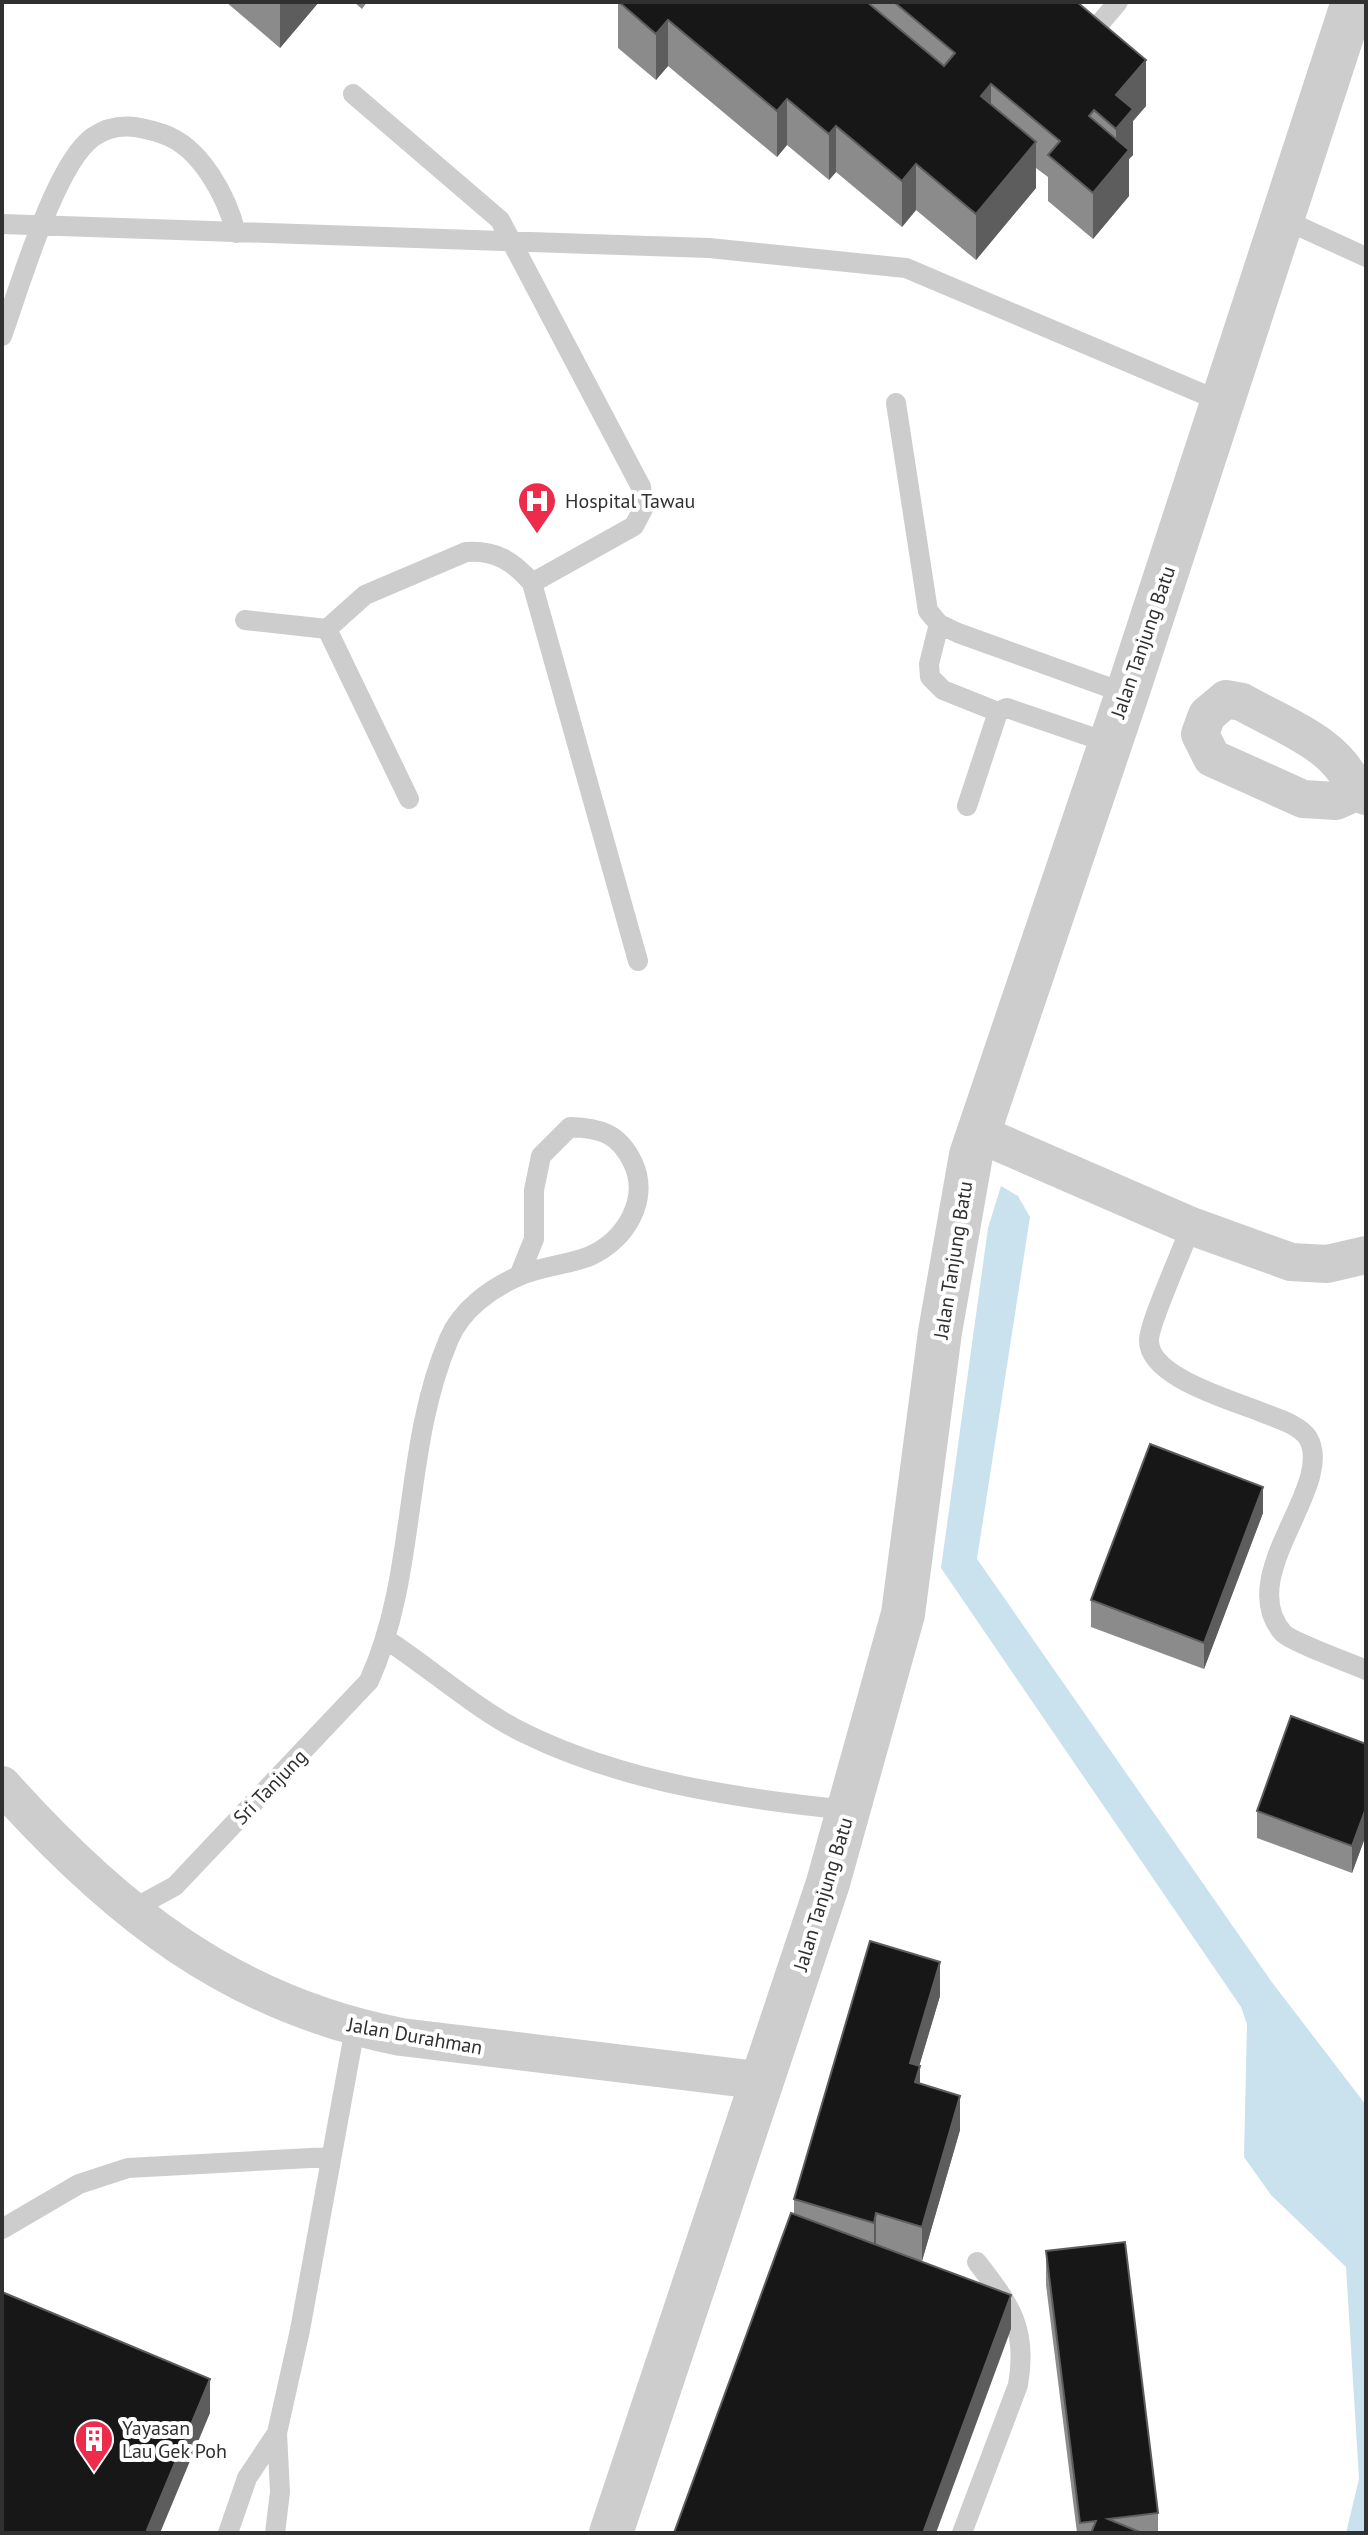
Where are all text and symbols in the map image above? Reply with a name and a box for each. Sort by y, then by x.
hospital icon: Hospital Tawau [516,480,558,535]
place label: Hospital Tawau [565,488,695,514]
street label: Jalan Tanjung Batu [1104,562,1181,723]
street label: Jalan Tanjung Batu [928,1179,978,1342]
street label: Sri Tanjung [228,1744,312,1830]
street label: Jalan Tanjung Batu [787,1814,859,1975]
street label: Jalan Durahman [345,2011,484,2061]
place label: Yayasan Lau Gek Poh [122,2415,227,2464]
building icon: Yayasan Lau Gek Poh [73,2418,115,2473]

